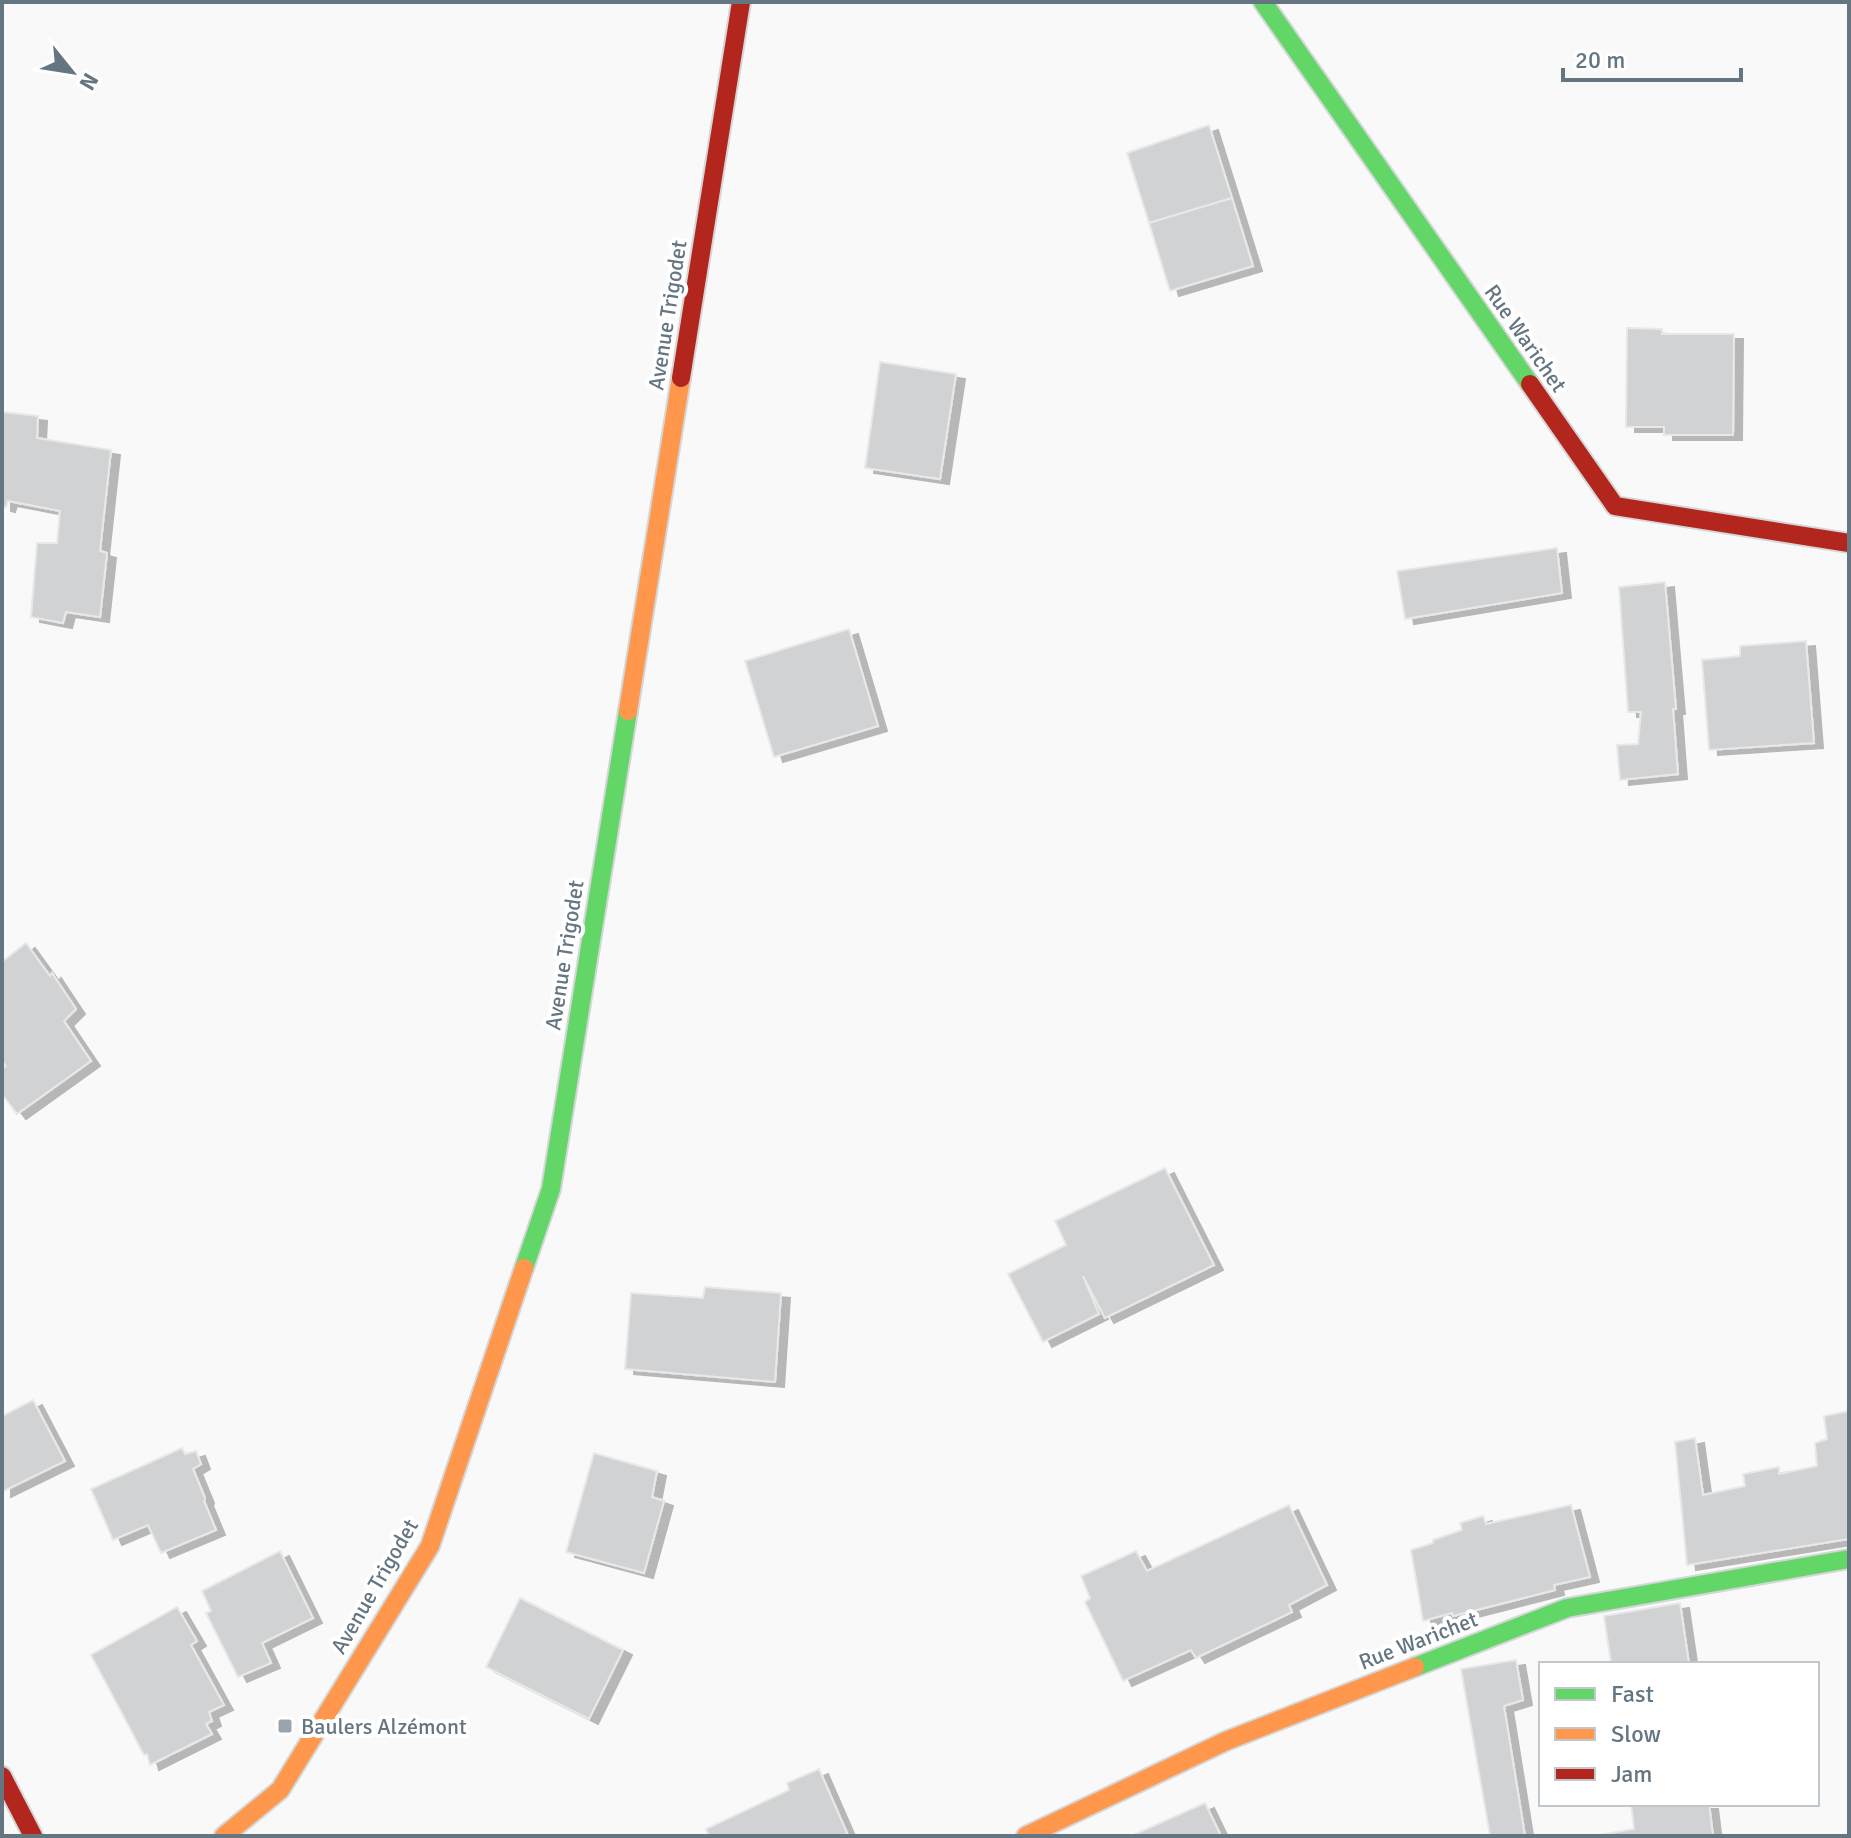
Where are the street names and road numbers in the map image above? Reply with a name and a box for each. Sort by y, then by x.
street label: Avenue Trigodet [642,238,693,392]
street label: Rue Warichet [1479,279,1573,398]
street label: Avenue Trigodet [539,878,590,1032]
street label: Avenue Trigodet [325,1514,424,1659]
street label: Rue Warichet [1355,1605,1482,1675]

